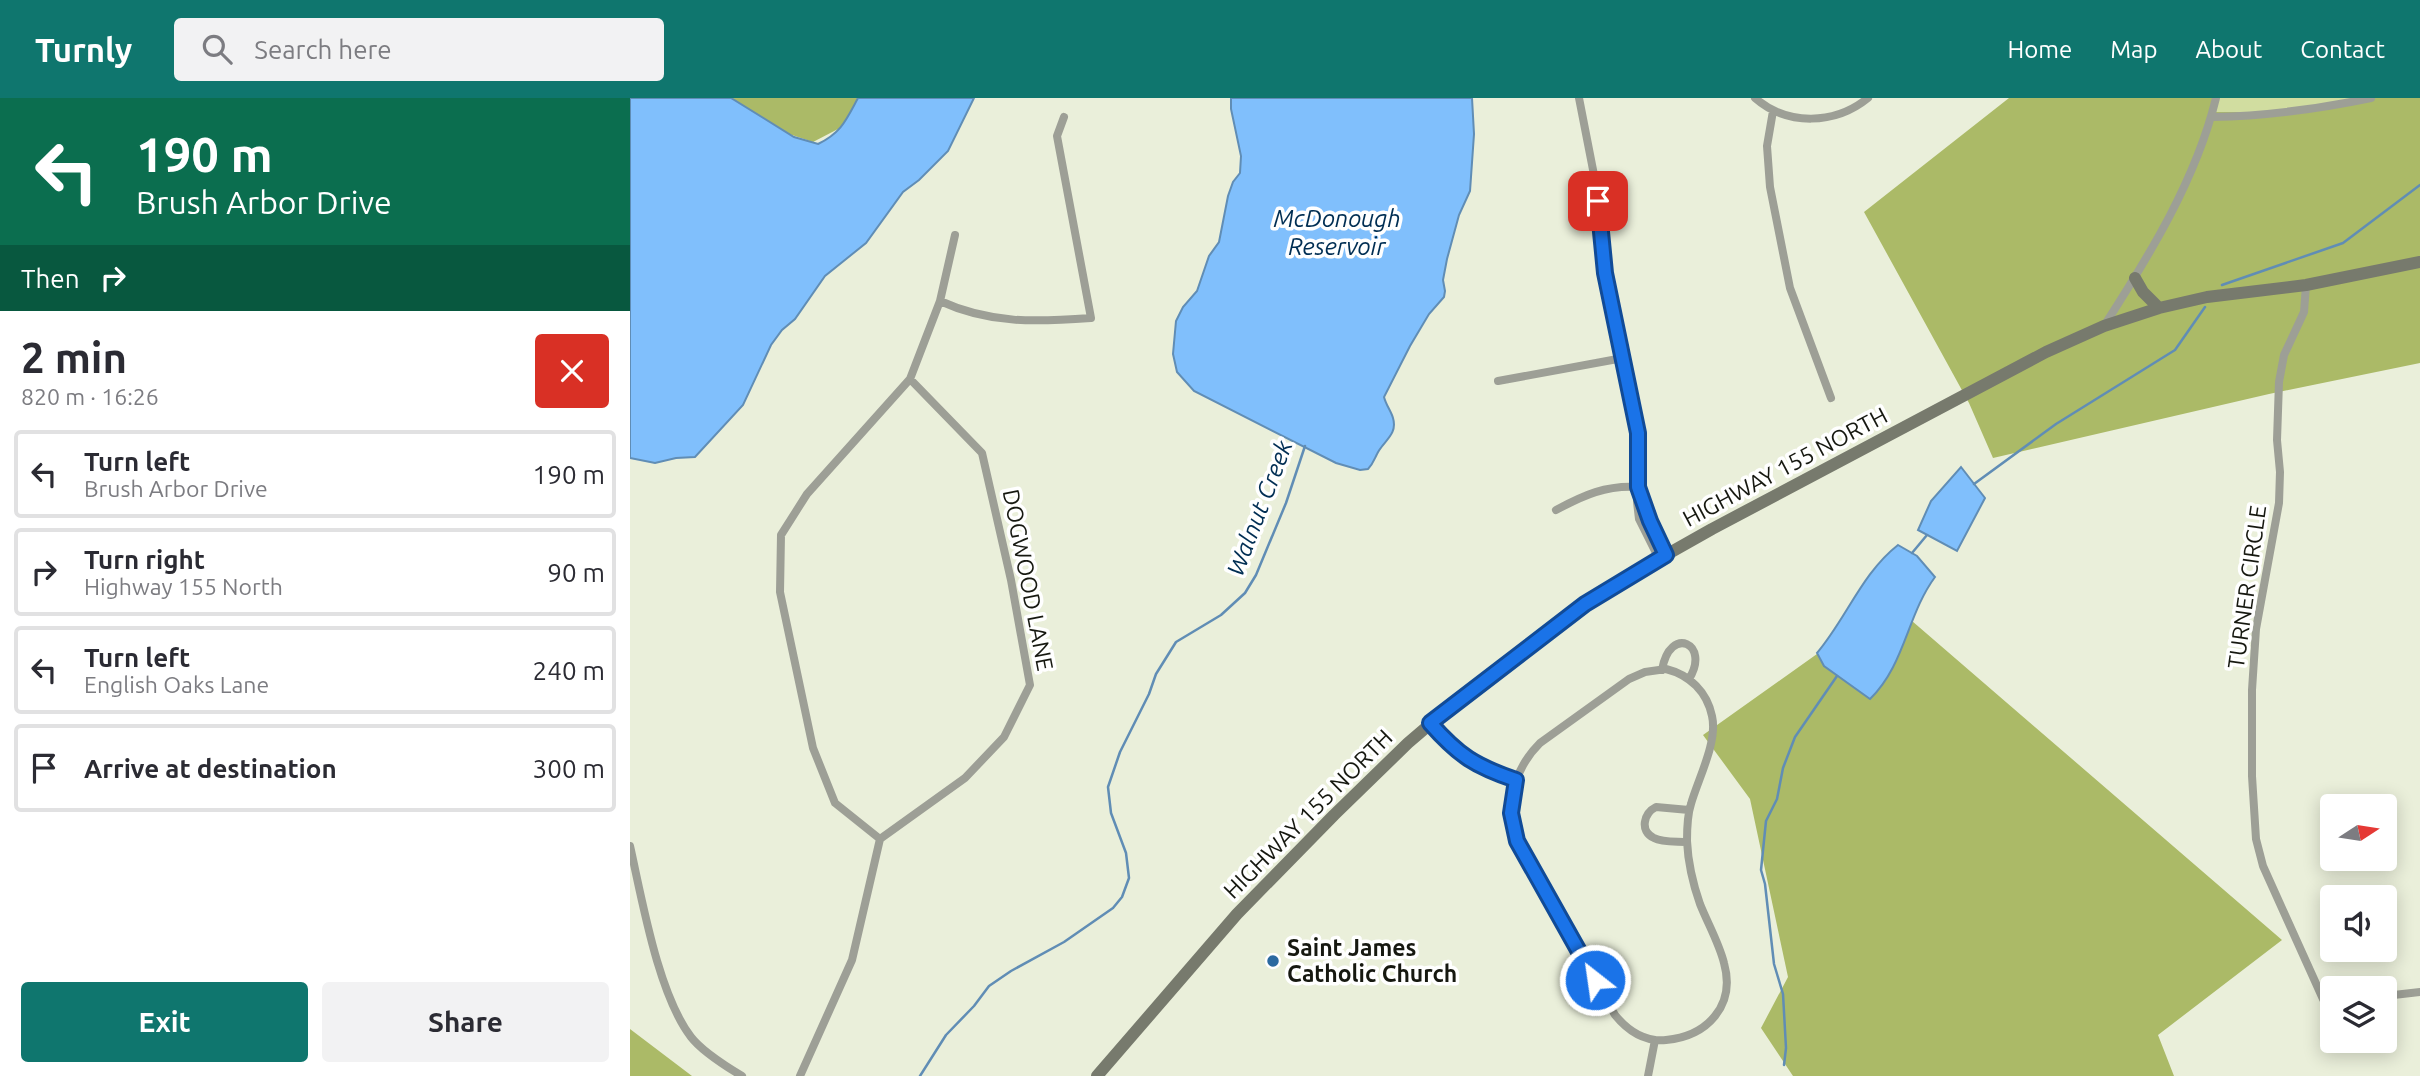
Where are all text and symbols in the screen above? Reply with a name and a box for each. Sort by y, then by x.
search box [174,18,664,81]
icon: search [198,30,236,68]
text: Turnly [35,31,132,68]
text: Search here [254,35,392,64]
text: Home [2007,36,2072,63]
text: Map [2110,36,2157,63]
text: About [2195,36,2262,63]
text: Contact [2300,36,2385,63]
icon: left [21,126,112,217]
text: 190 m [136,126,273,181]
pin [1568,171,1628,231]
icon: arrive [1579,182,1617,220]
text: Brush Arbor Drive [136,184,392,220]
water label: McDonough Reservoir [1273,205,1401,260]
icon: right [94,259,132,297]
text: Then [21,264,80,293]
text: 2 min [21,334,127,381]
button: close [535,334,609,408]
text: 820 m · 16:26 [21,384,159,409]
street label: HIGHWAY 155 NORTH [1678,402,1891,531]
water label: Walnut Creek [1221,436,1298,579]
text: Turn left [84,447,190,476]
icon: left [25,455,63,493]
text: 190 m [533,460,605,489]
text: Brush Arbor Drive [84,476,268,501]
street label: DOGWOOD LANE [999,487,1058,673]
street label: TURNER CIRCLE [2223,504,2270,670]
text: Turn right [84,545,205,574]
icon: right [25,553,63,591]
text: 90 m [547,558,605,587]
text: Highway 155 North [84,574,283,599]
text: Turn left [84,643,190,672]
icon: left [25,651,63,689]
text: 240 m [533,656,605,685]
text: English Oaks Lane [84,672,269,697]
street label: HIGHWAY 155 NORTH [1218,724,1397,903]
icon: arrive [25,749,63,787]
text: Arrive at destination [84,754,337,783]
text: 300 m [533,754,605,783]
north arrow [2320,794,2398,872]
map controls [2320,794,2397,1053]
button: sound [2320,885,2397,962]
place label: Saint James Catholic Church [1287,935,1457,986]
position arrow [1558,943,1632,1017]
marker: Saint James Catholic Church [1265,953,1281,969]
button: layers [2320,976,2397,1053]
button: Exit [21,982,308,1062]
button: Share [322,982,609,1062]

